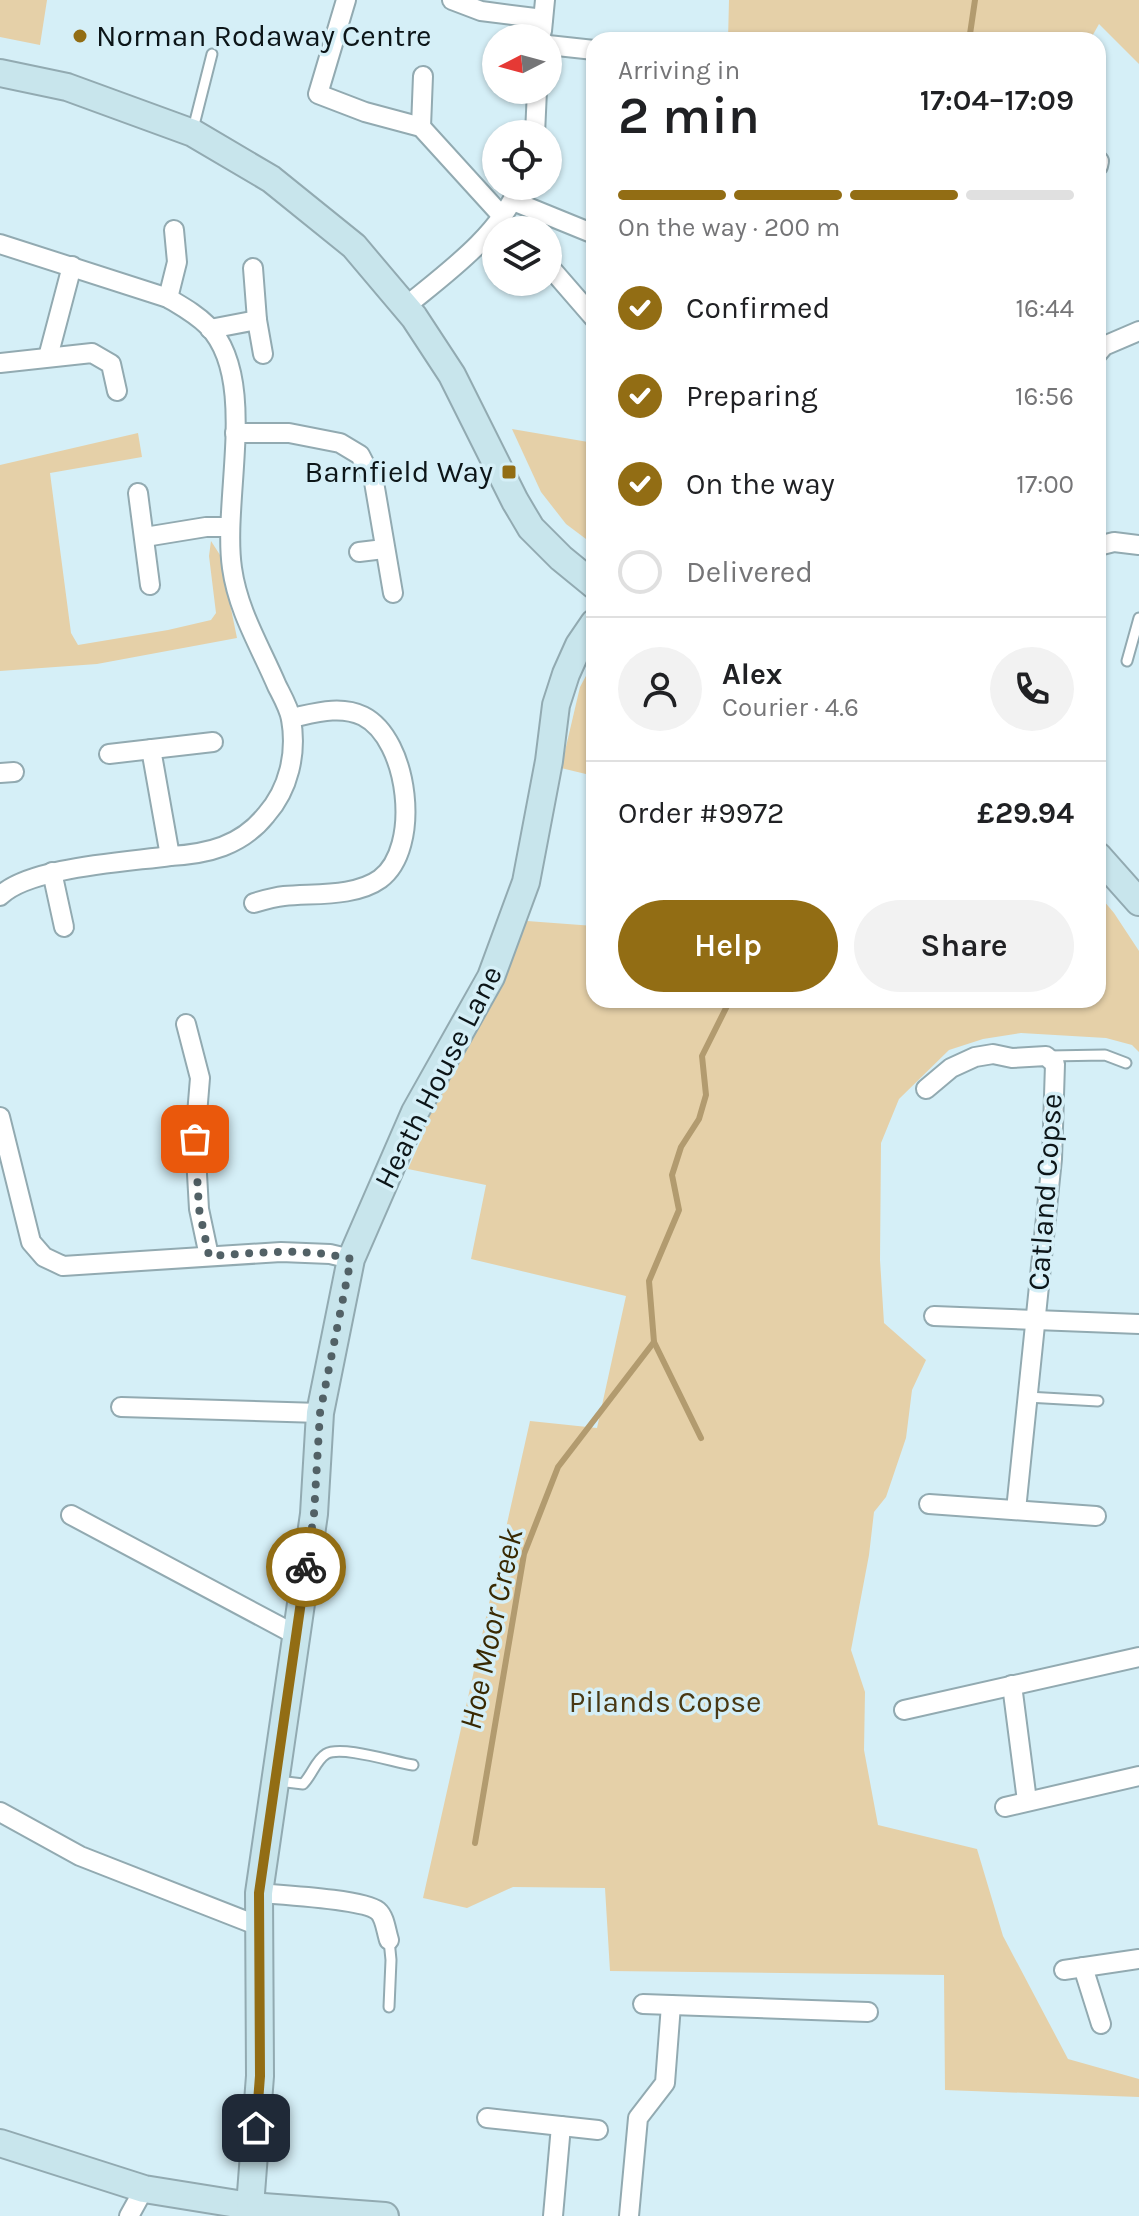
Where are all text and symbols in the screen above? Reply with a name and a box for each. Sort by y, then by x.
place label: Norman Rodaway Centre [96,18,431,54]
north arrow [482,24,562,104]
map controls [482,24,562,296]
marker: Norman Rodaway Centre [71,27,89,45]
text: Arriving in [618,55,740,86]
text: 17:04–17:09 [920,82,1074,118]
text: 2 min [618,85,760,146]
button: locate [482,120,562,200]
text: On the way · 200 m [618,212,840,243]
button: layers [482,216,562,296]
icon: check [618,286,662,330]
text: Confirmed [686,290,830,326]
text: 16:44 [1015,293,1074,324]
icon: check [618,374,662,418]
text: Preparing [686,378,818,414]
text: 16:56 [1015,381,1074,412]
place label: Barnfield Way [305,454,493,490]
icon: check [618,462,662,506]
marker: Barnfield Way [500,463,518,481]
text: On the way [686,466,835,502]
text: 17:00 [1016,469,1074,500]
text: Delivered [686,554,813,590]
button: person [618,647,702,731]
button: phone [990,647,1074,731]
text: Alex [722,656,782,692]
text: Courier · 4.6 [722,692,859,723]
text: Order #9972 [618,795,784,831]
text: £29.94 [977,795,1074,831]
button: Help [618,900,838,992]
button: Share [854,900,1074,992]
street label: Heath House Lane [366,959,510,1195]
street label: Catland Copse [1020,1092,1070,1292]
pin [161,1105,229,1173]
icon: bag [173,1117,217,1161]
water label: Hoe Moor Creek [452,1524,531,1733]
courier [266,1527,346,1607]
icon: bike [284,1545,328,1589]
park label: Pilands Copse [569,1684,761,1720]
pin [222,2094,290,2162]
icon: home [234,2106,278,2150]

